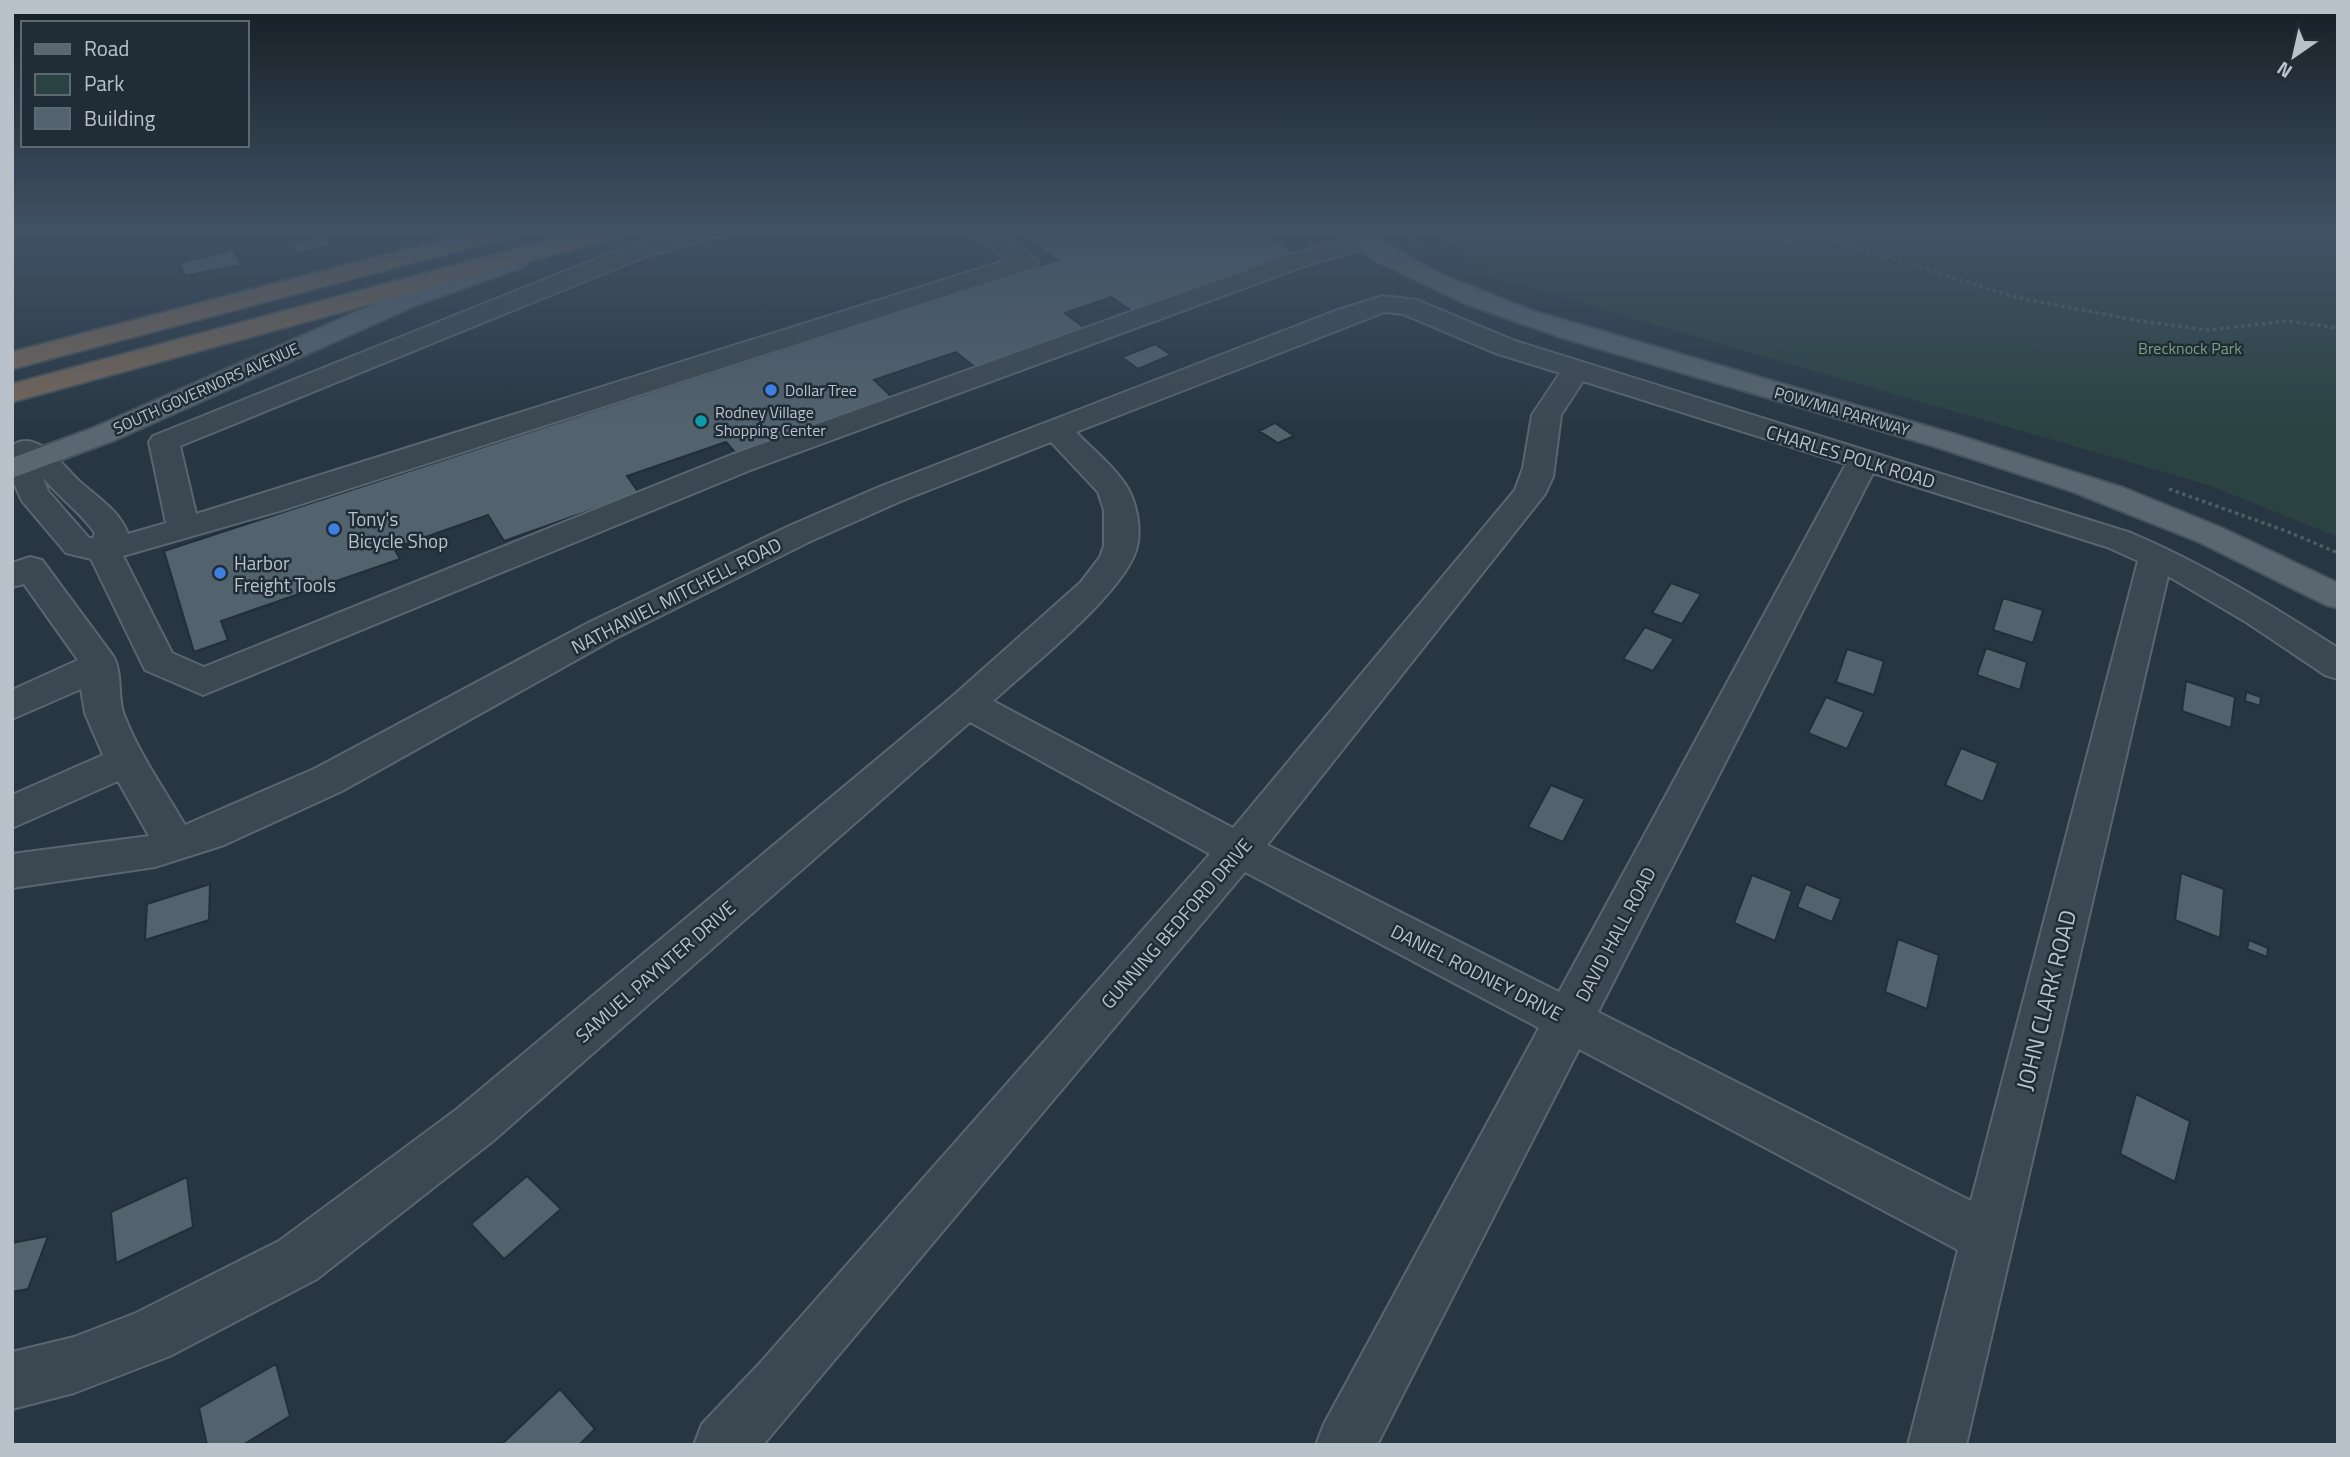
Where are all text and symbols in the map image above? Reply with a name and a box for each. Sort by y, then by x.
legend [21,21,248,147]
north arrow [2259,21,2329,91]
text: Road [84,32,129,64]
text: N [2271,55,2298,86]
text: Park [84,67,124,99]
text: Building [84,102,156,134]
street label: SOUTH GOVERNORS AVENUE [109,336,303,440]
park label: Brecknock Park [2138,336,2242,360]
place label: Dollar Tree [785,378,857,402]
street label: POW/MIA PARKWAY [1772,380,1913,442]
marker: Dollar Tree [763,382,779,398]
place label: Rodney Village Shopping Center [715,400,826,442]
marker: Rodney Village Shopping Center [693,413,709,429]
street label: CHARLES POLK ROAD [1763,416,1939,496]
place label: Tony's Bicycle Shop [348,504,448,555]
marker: Tony's Bicycle Shop [326,521,342,537]
street label: NATHANIEL MITCHELL ROAD [566,529,786,661]
place label: Harbor Freight Tools [234,548,336,599]
marker: Harbor Freight Tools [212,565,228,581]
street label: GUNNING BEDFORD DRIVE [1093,831,1259,1015]
street label: DAVID HALL ROAD [1567,861,1663,1007]
street label: SAMUEL PAYNTER DRIVE [568,893,742,1049]
street label: JOHN CLARK ROAD [2007,906,2085,1094]
street label: DANIEL RODNEY DRIVE [1386,916,1568,1028]

